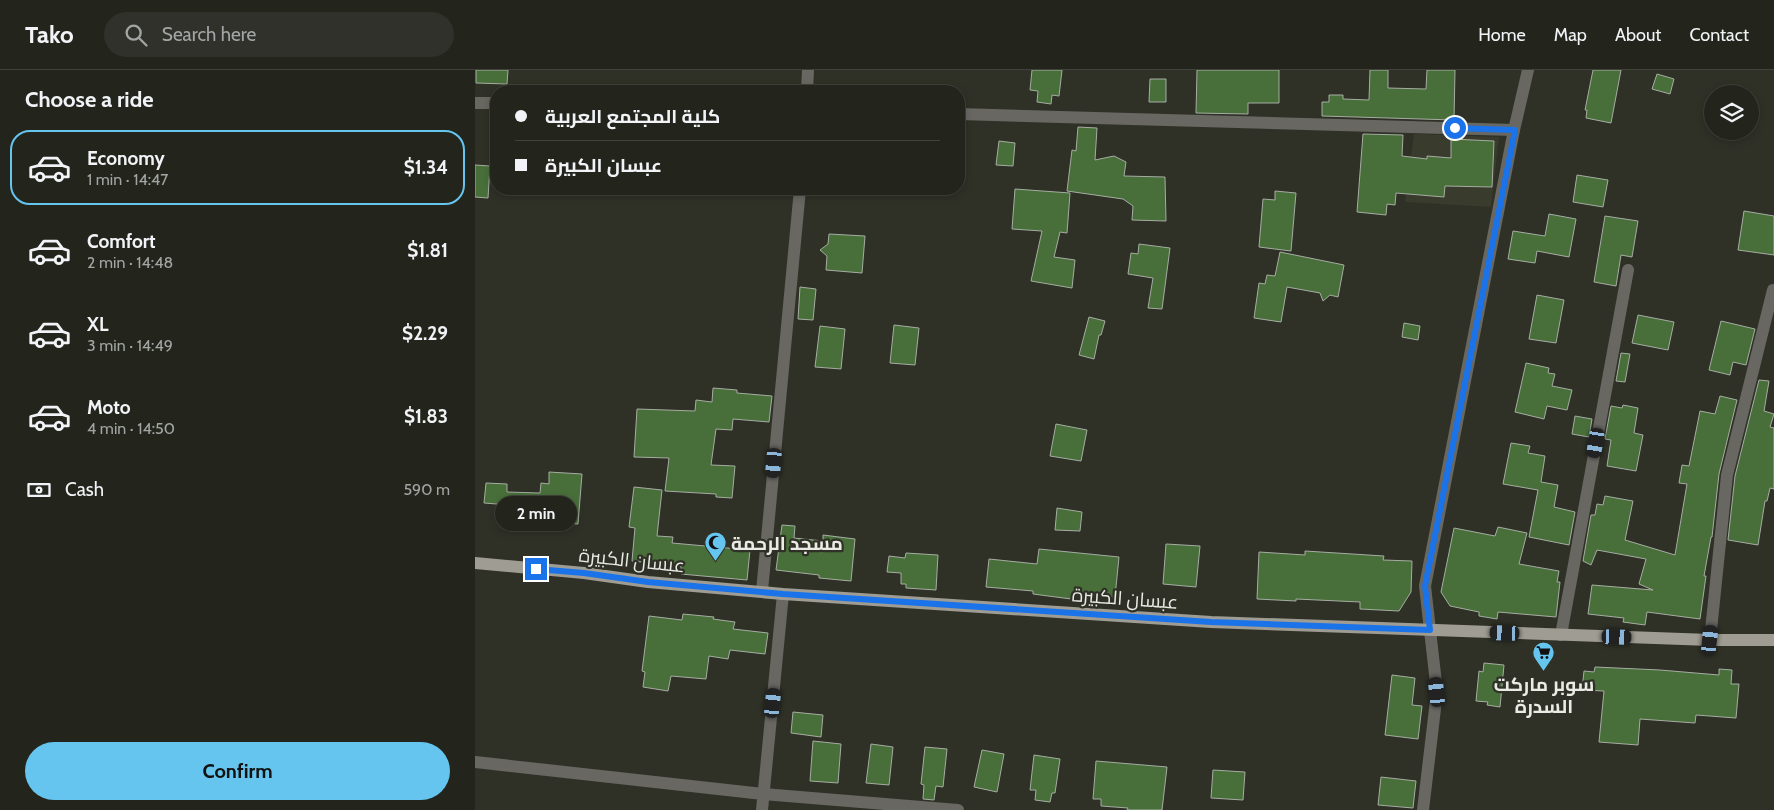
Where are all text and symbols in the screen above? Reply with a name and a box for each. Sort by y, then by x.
search box [104,12,454,57]
text: Tako [25,20,74,49]
icon: search [122,21,150,49]
text: Search here [162,23,256,46]
text: Home [1478,24,1526,46]
text: Map [1554,24,1587,46]
text: About [1615,24,1661,46]
text: Contact [1689,24,1749,46]
map controls [1704,85,1759,140]
button: layers [1704,85,1759,140]
text: Choose a ride [25,86,154,113]
text: كلية المجتمع العربية [545,105,720,128]
route start [1444,117,1466,139]
icon: car [27,145,72,190]
text: Economy [87,147,165,170]
text: عبسان الكبيرة [545,154,662,177]
text: $1.34 [404,156,448,179]
text: 1 min · 14:47 [87,170,168,189]
icon: car [27,228,72,273]
text: Comfort [87,230,156,253]
text: $1.81 [407,239,448,262]
text: 2 min · 14:48 [87,253,173,272]
icon: car [27,311,72,356]
text: XL [87,313,108,336]
text: $2.29 [402,322,448,345]
text: 3 min · 14:49 [87,336,173,355]
icon: car [27,394,72,439]
text: Moto [87,396,131,419]
text: $1.83 [404,405,448,428]
text: 4 min · 14:50 [87,419,175,438]
car [1586,427,1605,459]
car [765,447,782,479]
icon: cash [25,476,53,504]
text: Cash [65,478,104,501]
text: 590 m [403,480,450,499]
callout: 2 min [495,496,577,532]
text: 2 min [517,504,555,523]
mosque icon: مسجد الرحمة [703,531,727,562]
place label: مسجد الرحمة [731,532,843,555]
street label: عبسان الكبيرة [578,543,686,578]
route end [525,558,547,580]
street label: عبسان الكبيرة [1071,583,1179,614]
car [1700,624,1719,656]
car [1489,625,1520,641]
car [1601,629,1632,645]
supermarket icon: سوبر ماركت السدرة [1532,641,1556,672]
place label: سوبر ماركت السدرة [1494,673,1594,718]
car [1427,676,1446,708]
car [763,687,782,719]
button: Confirm [25,742,450,800]

